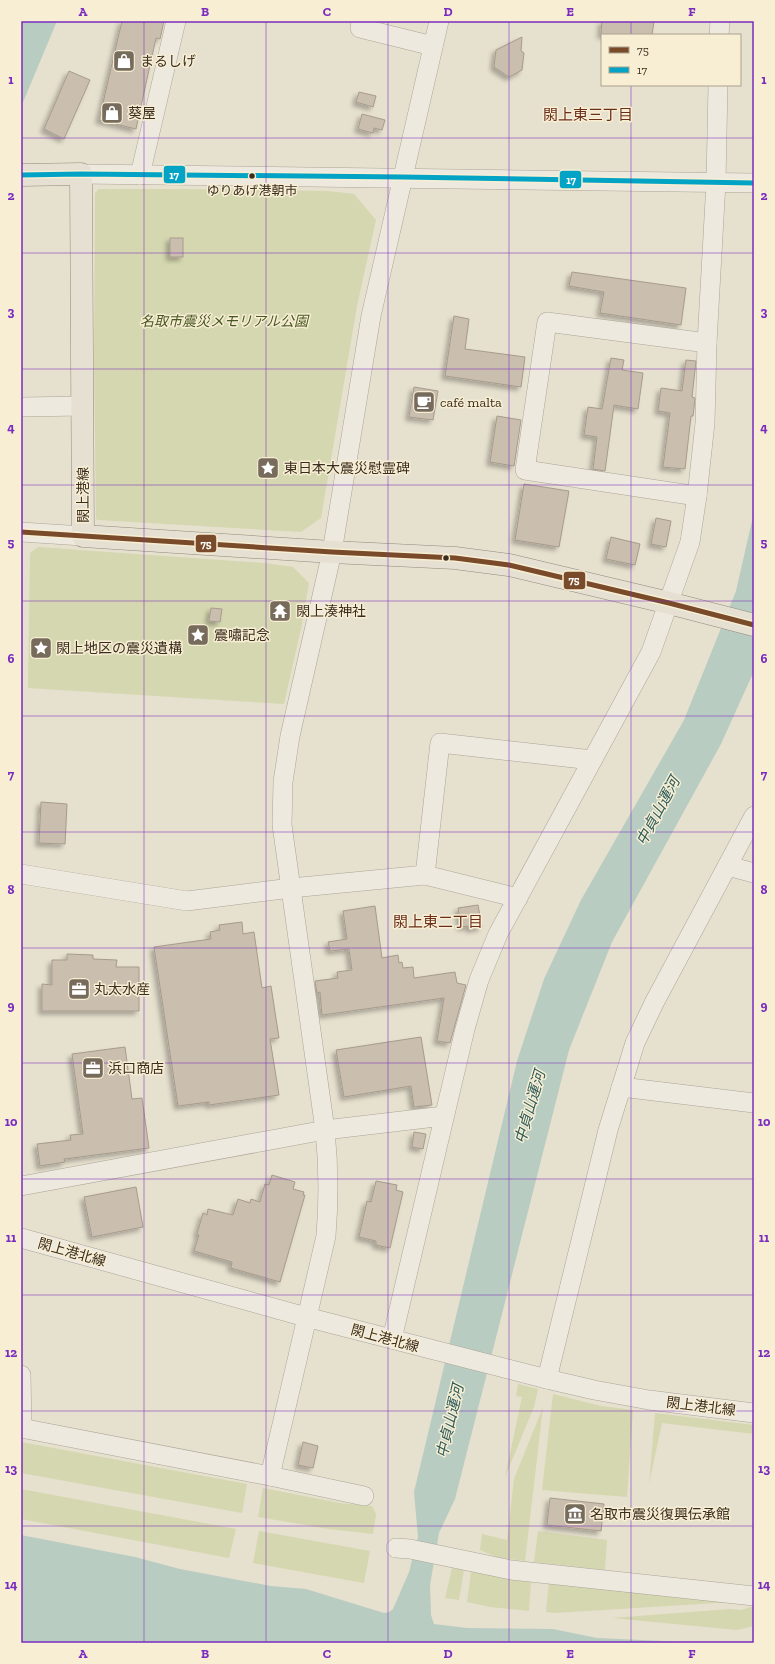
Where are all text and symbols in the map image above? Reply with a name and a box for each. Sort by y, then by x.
text: A [79,4,88,19]
text: B [201,4,209,19]
text: C [323,4,331,19]
text: D [443,4,453,19]
text: E [566,4,574,19]
text: F [688,4,696,19]
legend [601,34,741,86]
text: 75 [637,43,649,57]
shop icon: まるしげ [111,48,137,74]
place label: まるしげ [140,53,196,70]
text: 17 [637,63,647,77]
text: 1 [8,72,14,87]
text: 1 [761,72,767,87]
shop icon: 葵屋 [99,100,125,126]
place label: 葵屋 [128,105,156,122]
district label: 閖上東三丁目 [543,106,633,124]
line badge: 17 [163,165,186,184]
text: 17 [169,169,179,182]
line badge: 17 [559,170,582,189]
marker: ゆりあげ港朝市 [247,171,257,181]
text: 17 [566,174,576,187]
place label: ゆりあげ港朝市 [206,183,298,198]
text: 2 [8,188,15,203]
text: 2 [761,188,768,203]
text: 3 [8,304,15,319]
text: 3 [761,304,768,319]
park label: 名取市震災メモリアル公園 [140,313,310,330]
cafe icon: café malta [411,389,437,415]
place label: café malta [440,394,502,411]
text: 4 [7,420,15,435]
text: 4 [760,420,768,435]
place icon: 東日本大震災慰霊碑 [255,455,281,481]
place label: 東日本大震災慰霊碑 [284,460,410,477]
street label: 閖上港線 [75,467,92,523]
line badge: 75 [195,534,217,553]
text: 5 [8,535,15,550]
text: 5 [761,535,768,550]
text: 75 [200,538,212,551]
unlabelled marker [441,553,451,563]
line badge: 75 [563,571,586,590]
text: 75 [568,574,580,587]
temple icon: 閖上湊神社 [267,598,293,624]
place label: 閖上湊神社 [296,603,366,620]
place icon: 震嘯記念 [185,622,211,648]
place label: 震嘯記念 [214,627,270,644]
place icon: 閖上地区の震災遺構 [28,635,54,661]
place label: 閖上地区の震災遺構 [56,640,182,657]
text: 6 [8,651,15,666]
text: 6 [761,651,768,666]
text: 7 [8,767,15,782]
text: 7 [761,767,768,782]
water label: 中貞山運河 [632,771,685,848]
text: 8 [7,882,15,897]
text: 8 [760,882,768,897]
district label: 閖上東二丁目 [393,913,483,931]
office icon: 丸太水産 [66,976,92,1002]
place label: 丸太水産 [94,981,150,998]
text: 9 [8,998,15,1013]
text: 9 [761,998,768,1013]
office icon: 浜口商店 [80,1055,106,1081]
place label: 浜口商店 [108,1060,164,1077]
water label: 中貞山運河 [511,1066,550,1146]
text: 10 [5,1114,18,1129]
text: 10 [758,1114,771,1129]
text: 11 [6,1230,17,1245]
text: 11 [759,1230,770,1245]
street label: 閖上港北線 [36,1235,108,1270]
street label: 閖上港北線 [349,1321,421,1356]
text: 12 [5,1345,17,1360]
text: 12 [758,1345,770,1360]
water label: 中貞山運河 [433,1380,468,1460]
street label: 閖上港北線 [665,1394,737,1419]
text: 13 [5,1461,17,1476]
text: 13 [758,1461,770,1476]
museum icon: 名取市震災復興伝承館 [562,1501,588,1527]
place label: 名取市震災復興伝承館 [590,1506,730,1523]
text: 14 [5,1577,18,1592]
text: 14 [758,1577,771,1592]
text: A [79,1646,88,1661]
text: B [201,1646,209,1661]
text: C [323,1646,331,1661]
text: D [443,1646,453,1661]
text: E [566,1646,574,1661]
text: F [688,1646,696,1661]

